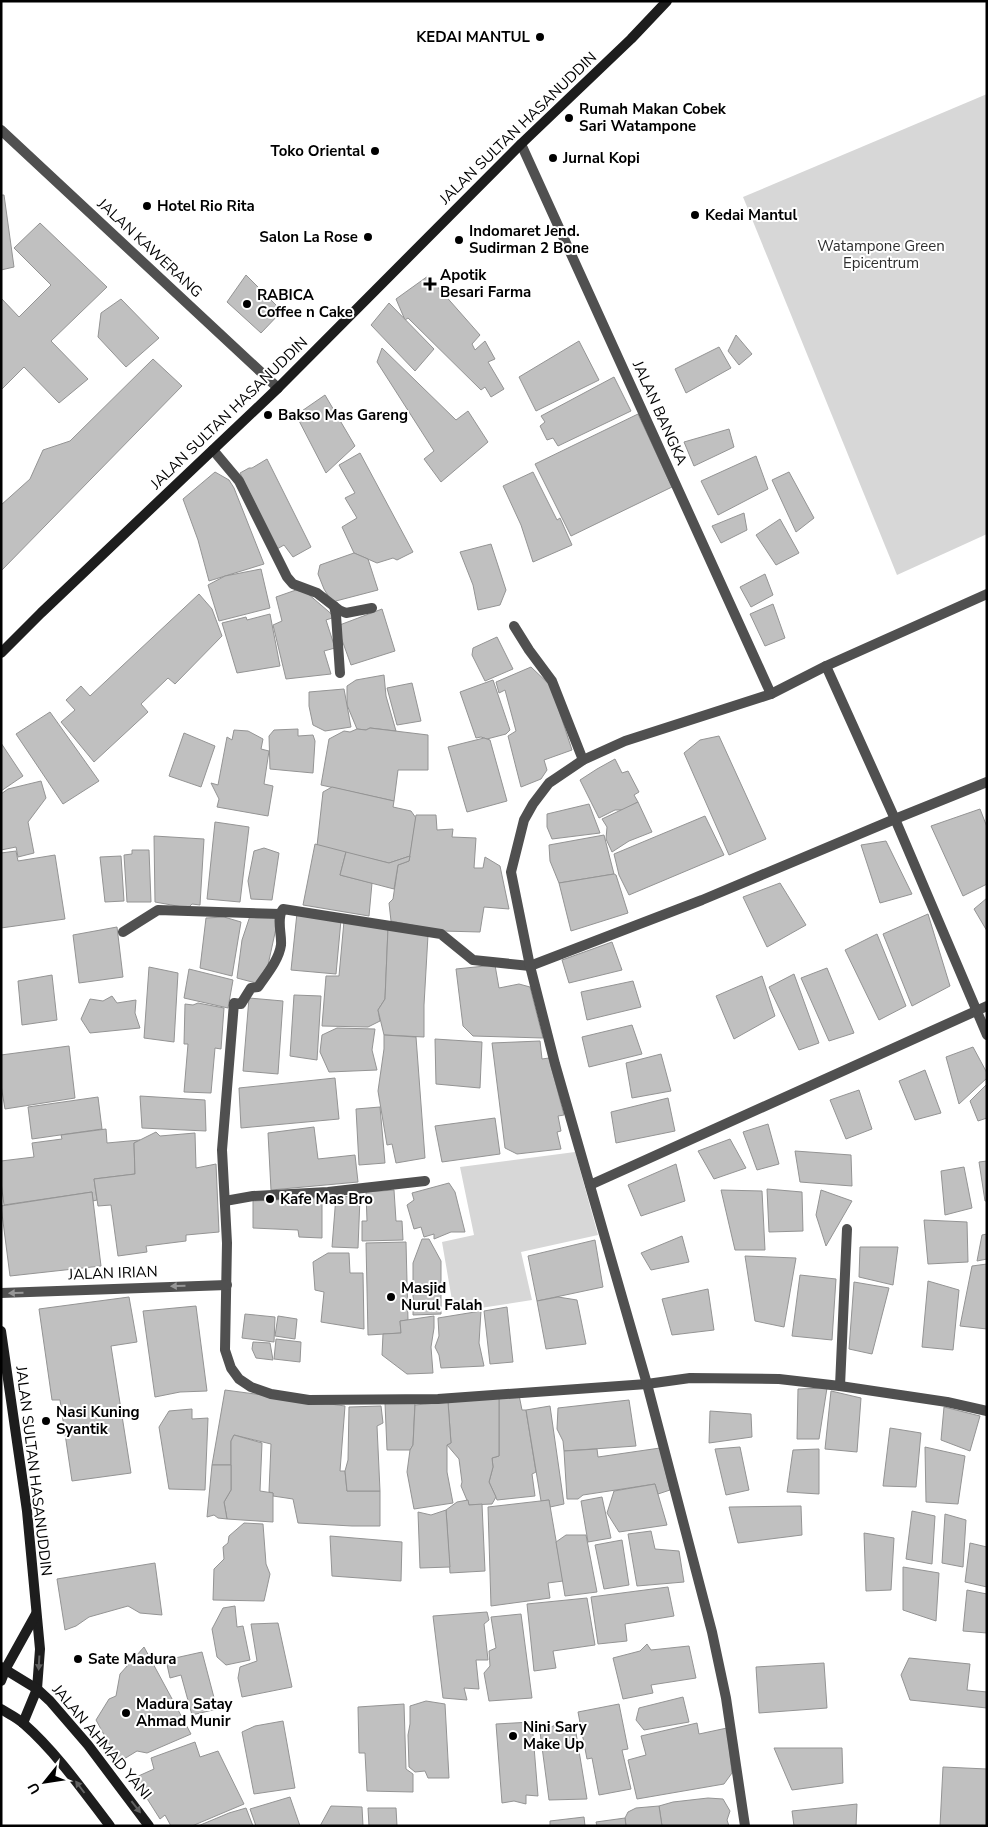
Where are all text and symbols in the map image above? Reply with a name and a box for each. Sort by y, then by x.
place label: KEDAI MANTUL [416,27,531,47]
marker: KEDAI MANTUL [534,31,546,43]
street label: JALAN SULTAN HASANUDDIN [434,47,601,209]
place label: Rumah Makan Cobek Sari Watampone [579,99,727,136]
marker: Rumah Makan Cobek Sari Watampone [563,112,575,124]
place label: Toko Oriental [270,141,365,161]
marker: Toko Oriental [369,145,381,157]
place label: Jurnal Kopi [562,148,640,168]
marker: Jurnal Kopi [547,152,559,164]
street label: JALAN KAWERANG [92,193,207,302]
place label: Hotel Rio Rita [157,196,255,216]
marker: Hotel Rio Rita [141,200,153,212]
place label: Kedai Mantul [705,205,797,225]
marker: Kedai Mantul [689,209,701,221]
place label: Indomaret Jend. Sudirman 2 Bone [469,221,589,258]
place label: Salon La Rose [259,227,358,247]
marker: Salon La Rose [362,231,374,243]
marker: Indomaret Jend. Sudirman 2 Bone [453,234,465,246]
park label: Watampone Green Epicentrum [817,236,945,273]
place label: Apotik Besari Farma [440,265,531,302]
marker: Apotik Besari Farma [424,278,436,290]
place label: RABICA Coffee n Cake [257,285,353,322]
marker: RABICA Coffee n Cake [241,298,253,310]
street label: JALAN SULTAN HASANUDDIN [145,332,312,494]
street label: JALAN BANGKA [628,357,692,468]
place label: Bakso Mas Gareng [278,405,408,425]
marker: Bakso Mas Gareng [262,409,274,421]
place label: Kafe Mas Bro [280,1189,373,1209]
marker: Kafe Mas Bro [264,1193,276,1205]
street label: JALAN IRIAN [67,1261,158,1285]
place label: Masjid Nurul Falah [401,1278,482,1315]
one-way arrow [170,1282,186,1290]
one-way arrow [7,1289,23,1297]
marker: Masjid Nurul Falah [385,1291,397,1303]
street label: JALAN SULTAN HASANUDDIN [11,1364,57,1577]
place label: Nasi Kuning Syantik [56,1402,140,1439]
marker: Nasi Kuning Syantik [40,1415,52,1427]
place label: Sate Madura [88,1649,176,1669]
marker: Sate Madura [72,1653,84,1665]
one-way arrow [34,1655,42,1671]
street label: JALAN AHMAD YANI [47,1679,156,1804]
place label: Madura Satay Ahmad Munir [136,1694,233,1731]
marker: Madura Satay Ahmad Munir [120,1707,132,1719]
place label: Nini Sary Make Up [523,1717,587,1754]
marker: Nini Sary Make Up [507,1730,519,1742]
north arrow [20,1757,70,1807]
text: U [23,1779,45,1797]
one-way arrow [75,1781,86,1794]
one-way arrow [131,1800,142,1813]

